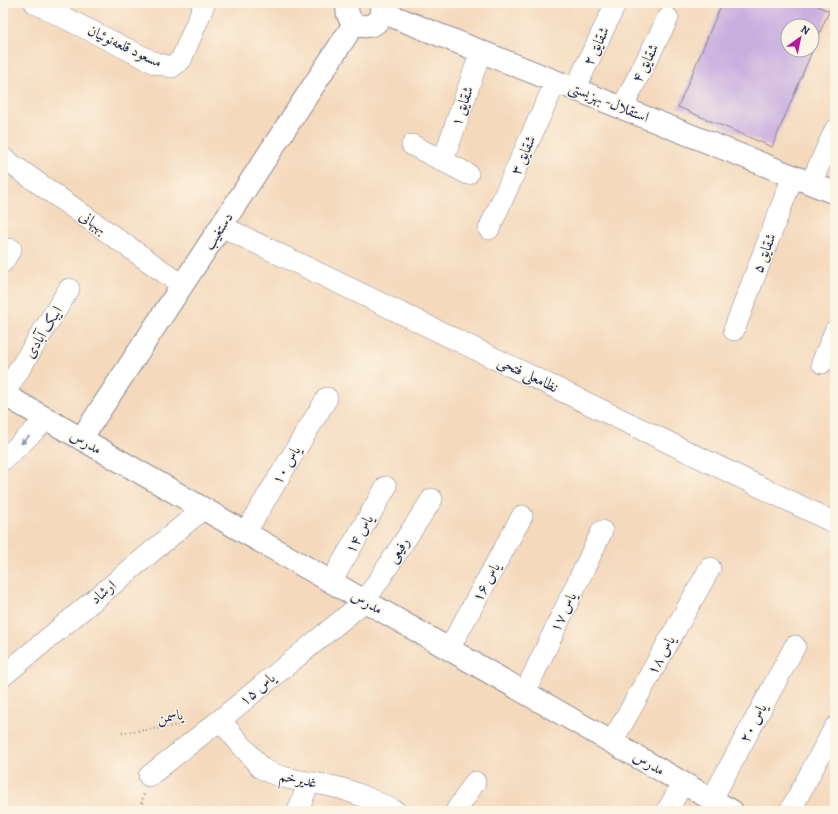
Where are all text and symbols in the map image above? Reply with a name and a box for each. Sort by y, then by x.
north arrow [780,18,820,58]
street label: مسعود قلعه‌نوئیان [84,20,166,72]
text: N [798,22,813,39]
street label: شقایق ۲ [578,23,614,69]
street label: شقایق ۴ [627,40,663,86]
street label: استقلال- بهزیستی [566,77,652,128]
street label: شقایق ۱ [446,83,478,129]
street label: شقایق ۳ [505,132,541,178]
street label: بهبهانی [75,205,111,239]
street label: دستغیب [198,208,238,254]
street label: شقایق ۵ [747,230,781,276]
street label: ایبک آبادی [19,302,67,362]
street label: نظامعلی فتحی [494,351,562,398]
street label: مدرس [66,425,106,459]
one-way arrow [20,435,30,445]
street label: یاس ۱۰ [267,441,306,488]
street label: یاس ۱۴ [340,510,379,557]
street label: رفیعی [382,533,415,567]
street label: یاس ۱۶ [467,558,505,605]
street label: ارشاد [86,575,120,609]
street label: مدرس [347,585,387,619]
street label: یاس ۱۷ [545,588,582,635]
street label: یاس ۱۸ [642,631,680,678]
street label: یاس ۱۵ [235,667,280,710]
street label: یاس ۲۰ [734,699,772,746]
street label: یاسمن [156,704,185,728]
street label: مدرس [629,746,669,780]
street label: غدیرخم [277,765,319,797]

